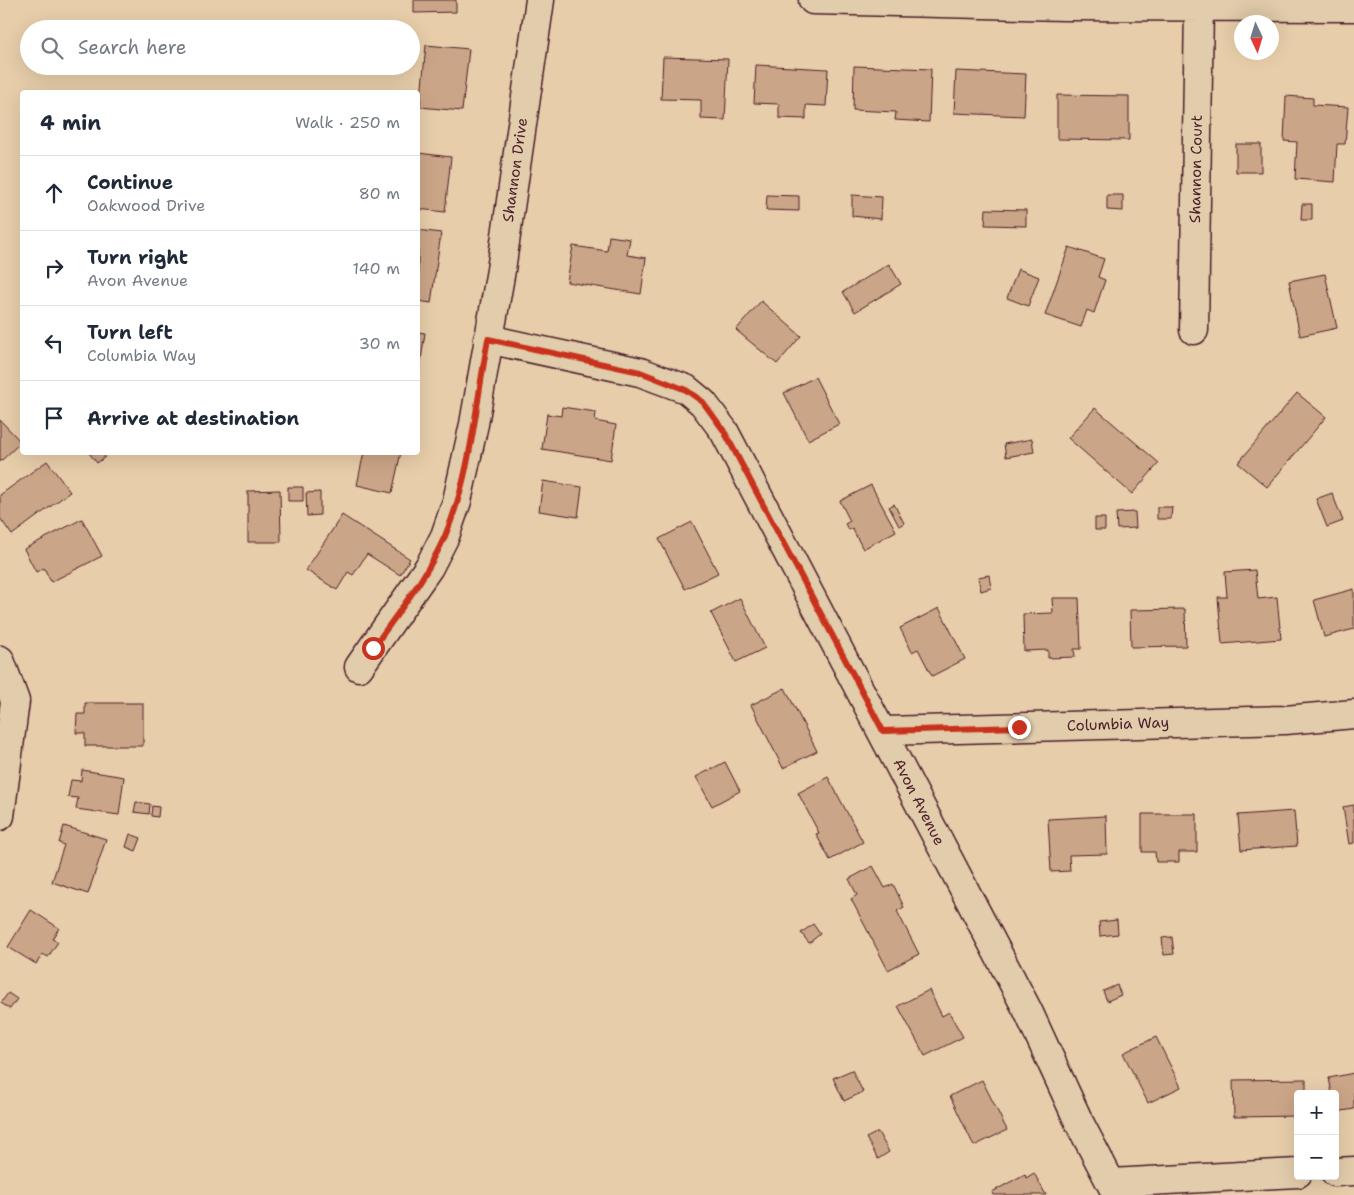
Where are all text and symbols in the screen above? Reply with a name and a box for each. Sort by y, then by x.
north arrow [1234,15,1279,60]
search box [20,20,420,75]
icon: search [38,34,66,62]
text: Search here [78,35,187,60]
text: 4 min [40,109,101,137]
text: Walk · 250 m [295,112,400,133]
street label: Shannon Court [1185,115,1207,223]
street label: Shannon Drive [498,116,532,224]
text: Continue [87,170,173,195]
icon: ahead [40,179,68,207]
text: 80 m [359,183,400,204]
text: Oakwood Drive [87,195,205,216]
text: Turn right [87,245,188,270]
icon: right [40,254,68,282]
text: 140 m [353,258,400,279]
text: Avon Avenue [87,270,188,291]
text: Turn left [87,320,173,345]
icon: left [40,329,68,357]
text: 30 m [359,333,400,354]
text: Columbia Way [87,345,196,366]
icon: arrive [40,404,68,432]
text: Arrive at destination [87,406,299,431]
route start [362,637,385,660]
street label: Columbia Way [1067,712,1169,736]
route end [1008,716,1031,739]
street label: Avon Avenue [889,755,949,849]
map controls [1294,1090,1339,1180]
button: + [1294,1090,1339,1135]
button: − [1294,1135,1339,1180]

